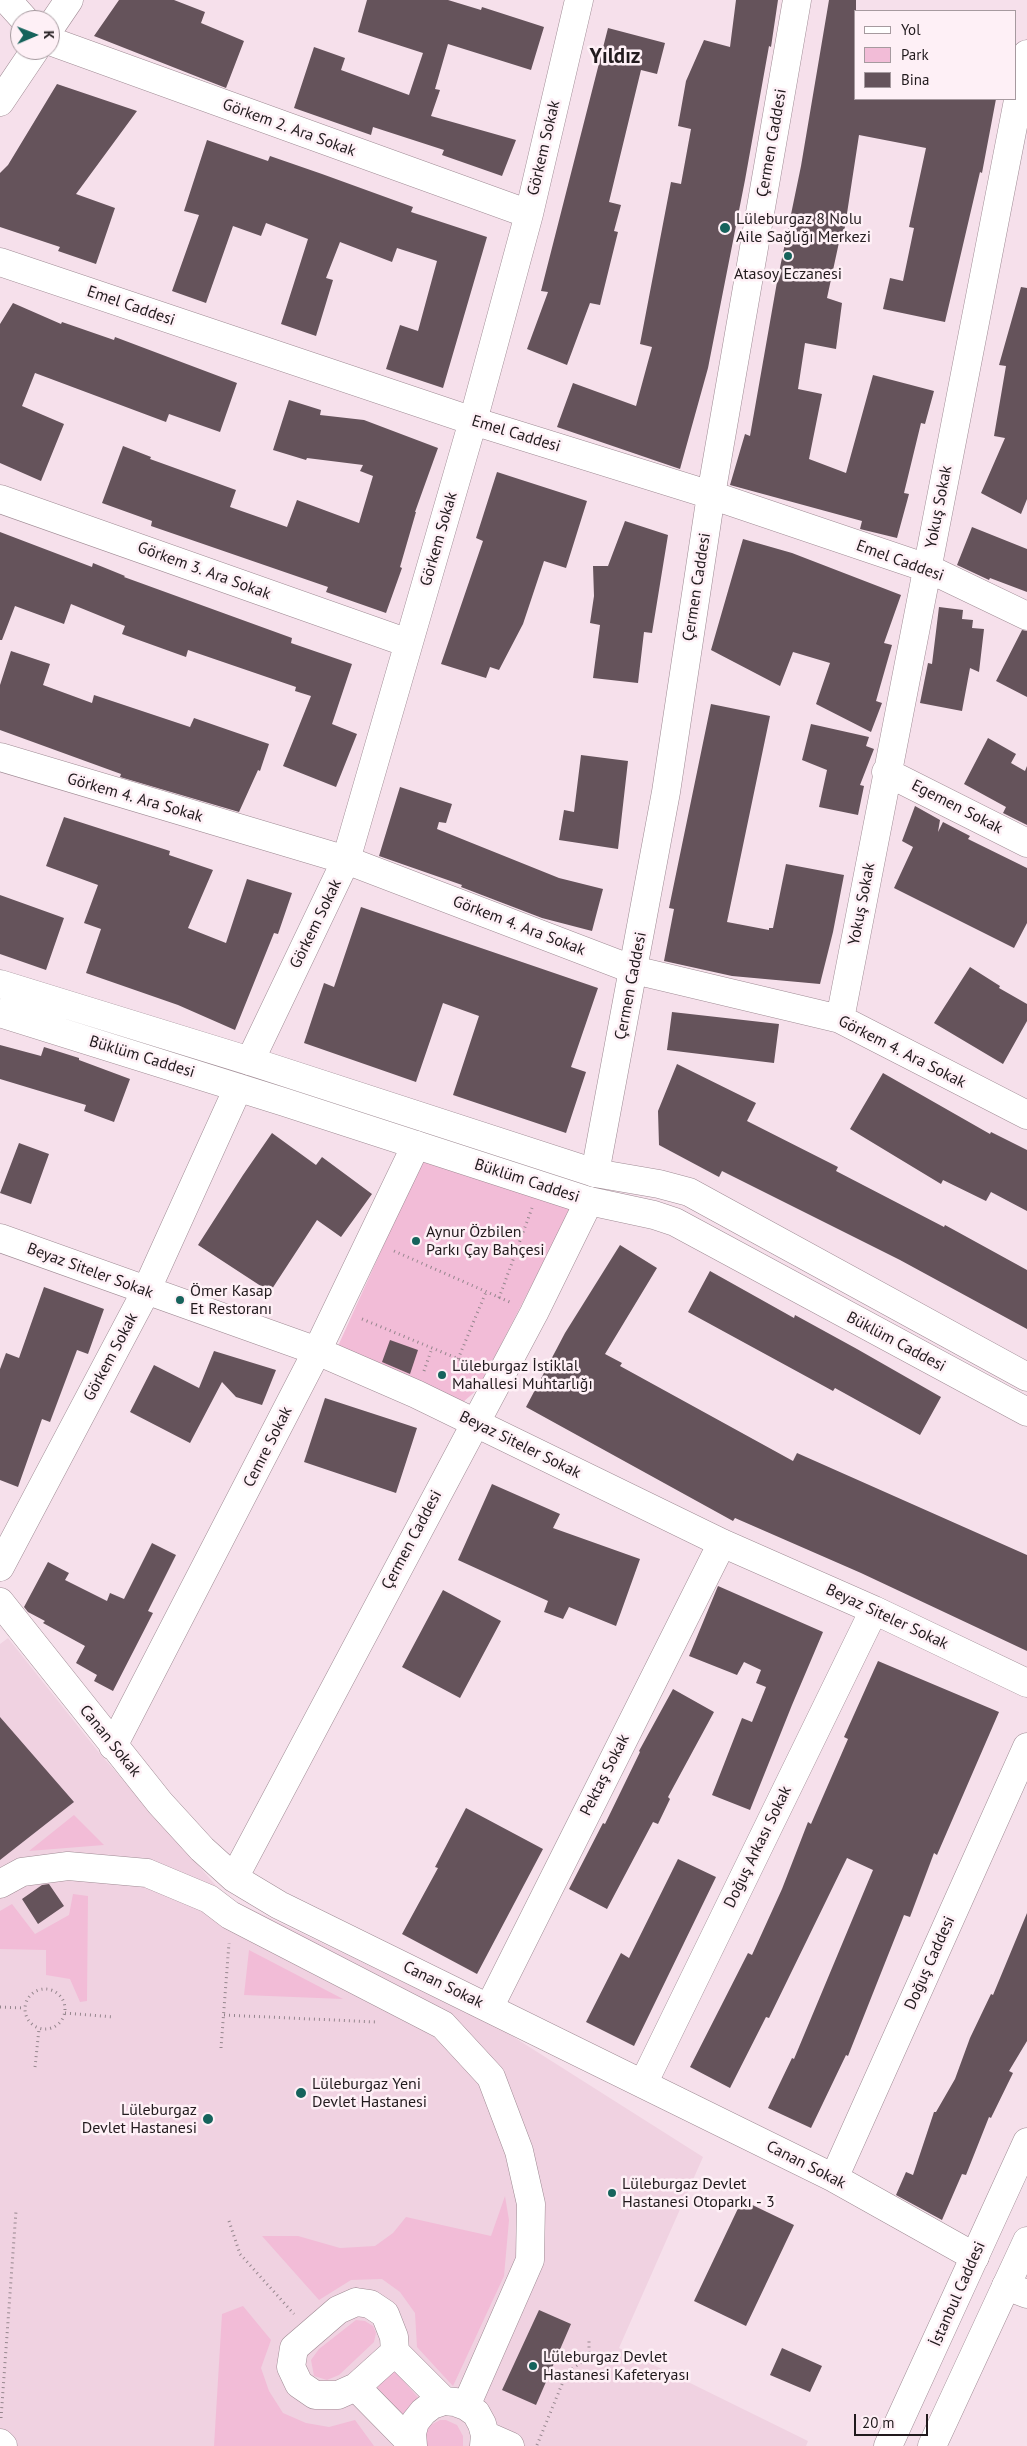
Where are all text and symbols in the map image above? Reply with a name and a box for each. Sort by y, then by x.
north arrow [10,10,60,60]
legend [854,10,1017,100]
text: Yol [901,20,921,39]
text: K [40,30,58,39]
district label: Yıldız [590,44,640,70]
text: Park [901,45,929,64]
text: Bina [901,70,929,89]
street label: Çermen Caddesi [753,87,791,199]
street label: Görkem 2. Ara Sokak [220,95,358,161]
street label: Görkem Sokak [524,99,564,197]
place label: Lüleburgaz 8 Nolu Aile Sağlığı Merkezi [736,209,871,247]
marker: Lüleburgaz 8 Nolu Aile Sağlığı Merkezi [718,221,732,235]
marker: Atasoy Eczanesi [782,250,794,262]
place label: Atasoy Eczanesi [734,264,842,284]
street label: Emel Caddesi [84,282,178,330]
street label: Emel Caddesi [469,411,563,457]
street label: Yokuş Sokak [922,464,956,550]
street label: Görkem Sokak [416,490,462,588]
street label: Çermen Caddesi [679,531,715,643]
street label: Emel Caddesi [854,536,946,586]
street label: Görkem 3. Ara Sokak [135,538,273,604]
street label: Görkem 4. Ara Sokak [65,769,205,827]
street label: Egemen Sokak [908,776,1006,838]
street label: Yokuş Sokak [845,861,879,947]
street label: Görkem Sokak [286,876,346,972]
street label: Görkem 4. Ara Sokak [450,892,588,960]
street label: Çermen Caddesi [611,930,651,1042]
street label: Görkem 4. Ara Sokak [835,1012,969,1092]
street label: Büklüm Caddesi [87,1032,197,1082]
street label: Büklüm Caddesi [472,1155,582,1207]
place label: Aynur Özbilen Parkı Çay Bahçesi [426,1222,545,1260]
marker: Aynur Özbilen Parkı Çay Bahçesi [410,1235,422,1247]
street label: Beyaz Siteler Sokak [24,1239,156,1303]
place label: Ömer Kasap Et Restoranı [190,1281,272,1319]
marker: Ömer Kasap Et Restoranı [174,1294,186,1306]
street label: Büklüm Caddesi [843,1308,949,1376]
street label: Görkem Sokak [80,1310,142,1404]
place label: Lüleburgaz İstiklal Mahallesi Muhtarlığı [452,1356,593,1394]
marker: Lüleburgaz İstiklal Mahallesi Muhtarlığı [436,1369,448,1381]
street label: Cemre Sokak [239,1403,297,1491]
street label: Beyaz Siteler Sokak [456,1407,584,1483]
street label: Çermen Caddesi [378,1487,446,1593]
street label: Beyaz Siteler Sokak [823,1580,951,1654]
street label: Canan Sokak [75,1701,145,1781]
street label: Pektaş Sokak [576,1731,634,1819]
street label: Doğuş Arkası Sokak [720,1783,796,1911]
street label: Doğuş Caddesi [901,1913,959,2013]
street label: Canan Sokak [400,1957,486,2013]
place label: Lüleburgaz Yeni Devlet Hastanesi [312,2074,427,2112]
marker: Lüleburgaz Yeni Devlet Hastanesi [294,2086,308,2100]
place label: Lüleburgaz Devlet Hastanesi [82,2100,197,2138]
marker: Lüleburgaz Devlet Hastanesi [201,2112,215,2126]
street label: Canan Sokak [763,2137,849,2193]
place label: Lüleburgaz Devlet Hastanesi Otoparkı - 3 [622,2174,775,2212]
marker: Lüleburgaz Devlet Hastanesi Otoparkı - 3 [606,2187,618,2199]
street label: İstanbul Caddesi [926,2239,990,2349]
place label: Lüleburgaz Devlet Hastanesi Kafeteryası [543,2347,689,2385]
marker: Lüleburgaz Devlet Hastanesi Kafeteryası [527,2360,539,2372]
scale bar [857,2404,931,2436]
text: 20 m [862,2413,895,2432]

